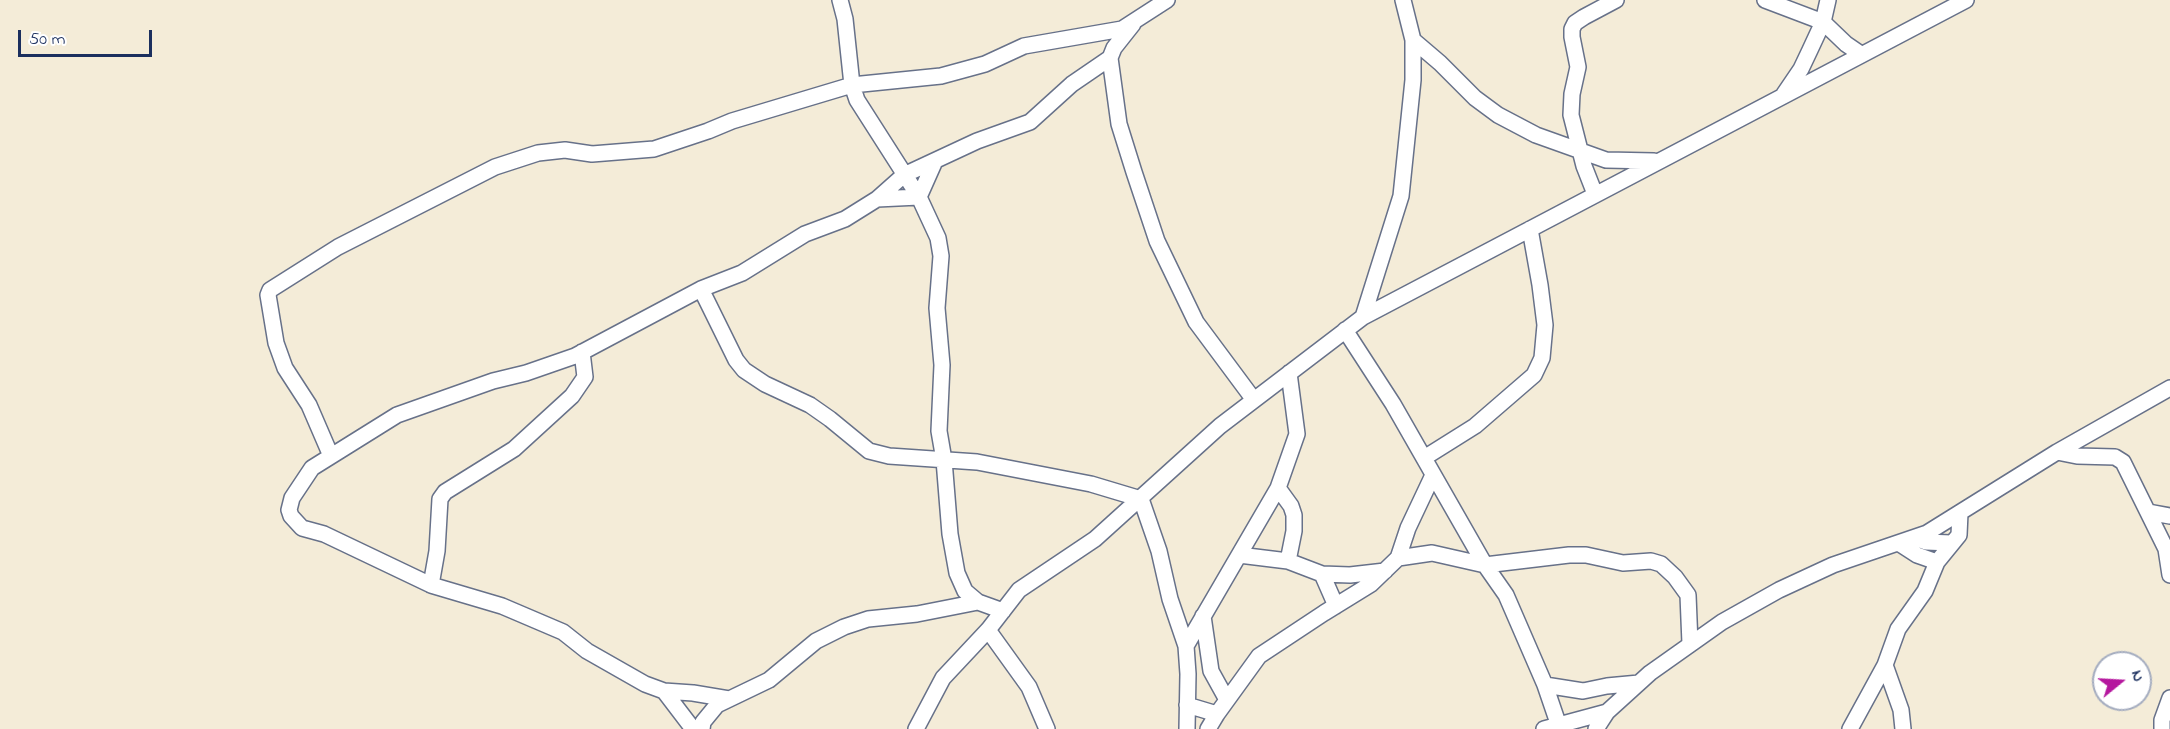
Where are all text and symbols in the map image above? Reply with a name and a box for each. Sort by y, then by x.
scale bar [21,18,154,56]
text: 50 m [29,27,66,53]
north arrow [2092,651,2152,711]
text: N [2124,667,2150,685]

